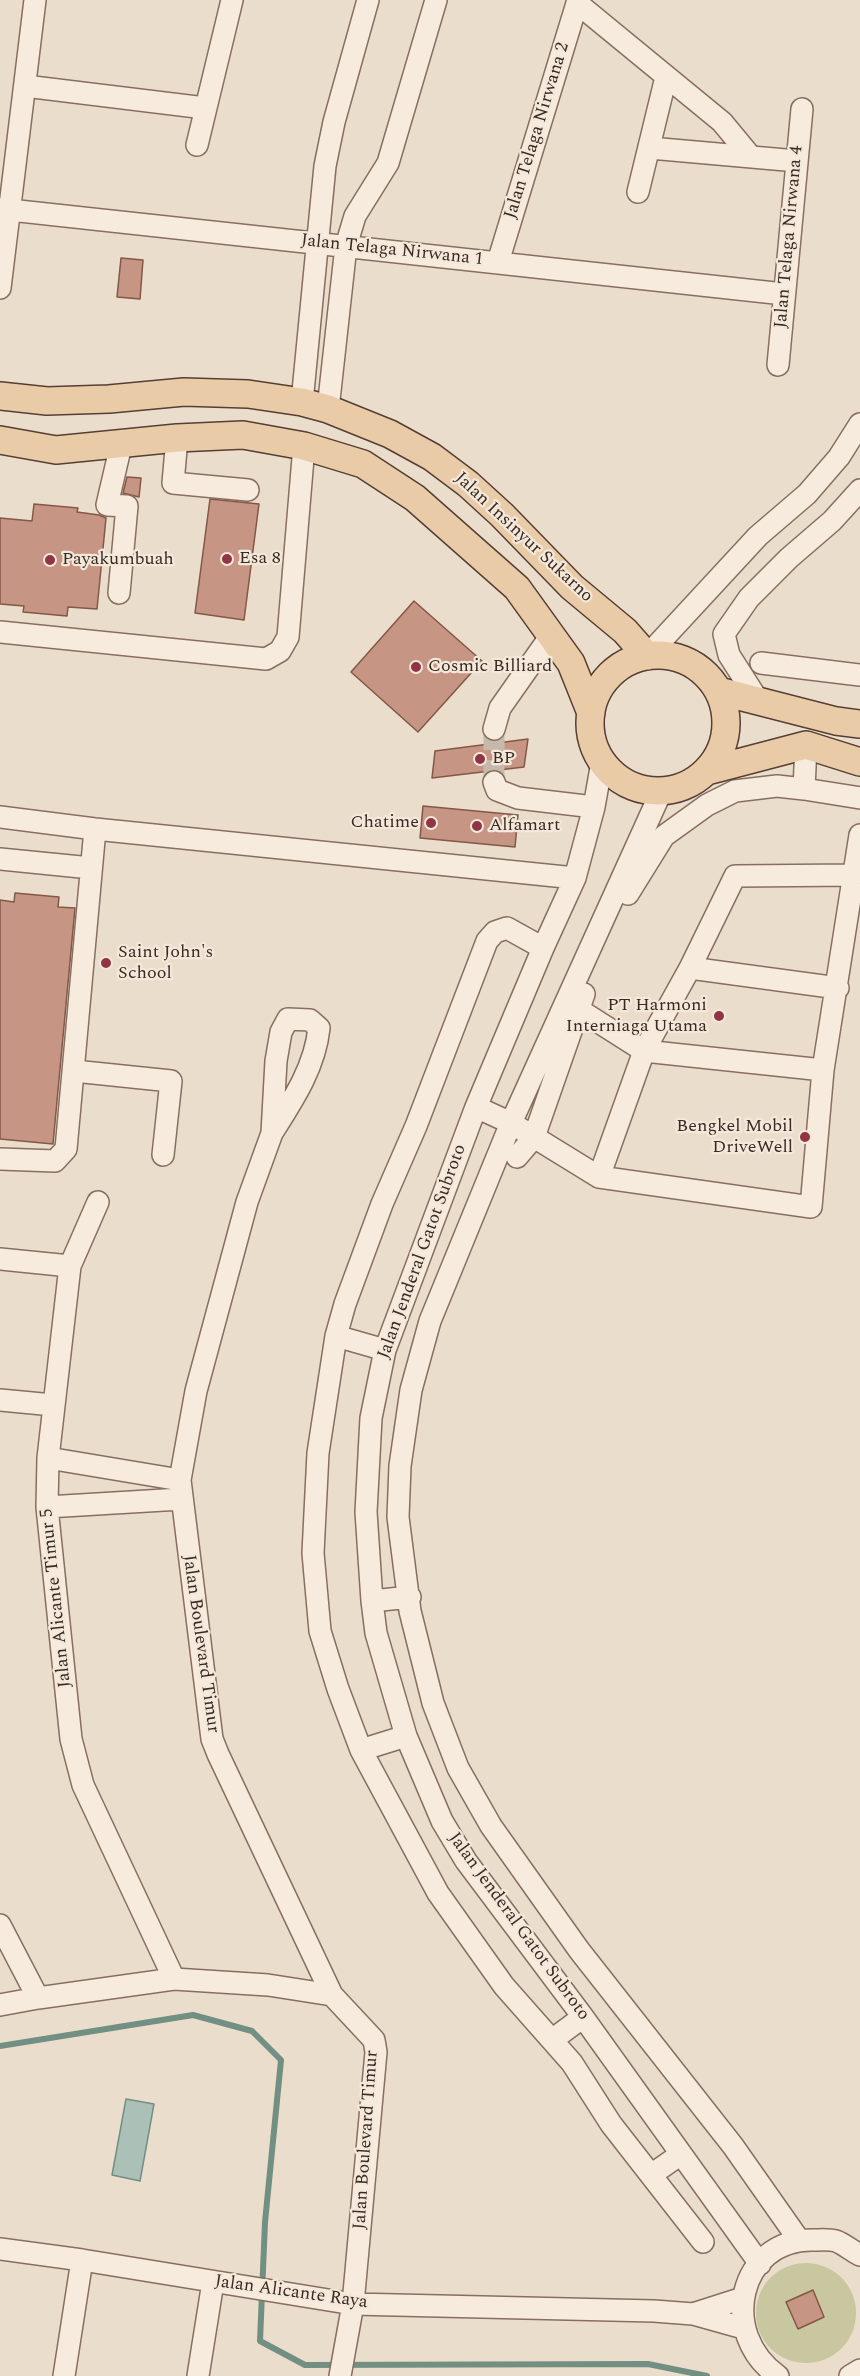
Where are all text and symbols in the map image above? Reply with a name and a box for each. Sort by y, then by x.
street label: Jalan Telaga Nirwana 2 [501,40,575,222]
street label: Jalan Telaga Nirwana 4 [771,145,809,329]
street label: Jalan Telaga Nirwana 1 [300,231,484,271]
street label: Jalan Insinyur Sukarno [449,468,597,608]
place label: Esa 8 [239,548,281,570]
place label: Payakumbuah [62,549,174,571]
marker: Esa 8 [220,552,234,566]
marker: Payakumbuah [43,553,57,567]
place label: Cosmic Billiard [428,656,552,678]
marker: Cosmic Billiard [409,660,423,674]
place label: BP [492,748,515,770]
marker: BP [473,752,487,766]
place label: Chatime [351,812,419,834]
place label: Alfamart [489,815,560,837]
marker: Chatime [424,816,438,830]
marker: Alfamart [470,819,484,833]
place label: Saint John's School [118,942,213,984]
marker: Saint John's School [99,956,113,970]
place label: PT Harmoni Interniaga Utama [566,995,707,1038]
marker: PT Harmoni Interniaga Utama [712,1009,726,1023]
place label: Bengkel Mobil DriveWell [676,1116,793,1158]
marker: Bengkel Mobil DriveWell [798,1130,812,1144]
street label: Jalan Jenderal Gatot Subroto [374,1142,472,1362]
street label: Jalan Alicante Timur 5 [37,1507,77,1689]
street label: Jalan Boulevard Timur [177,1553,223,1735]
street label: Jalan Jenderal Gatot Subroto [443,1829,593,2025]
street label: Jalan Boulevard Timur [350,2050,384,2230]
street label: Jalan Alicante Raya [213,2272,369,2314]

